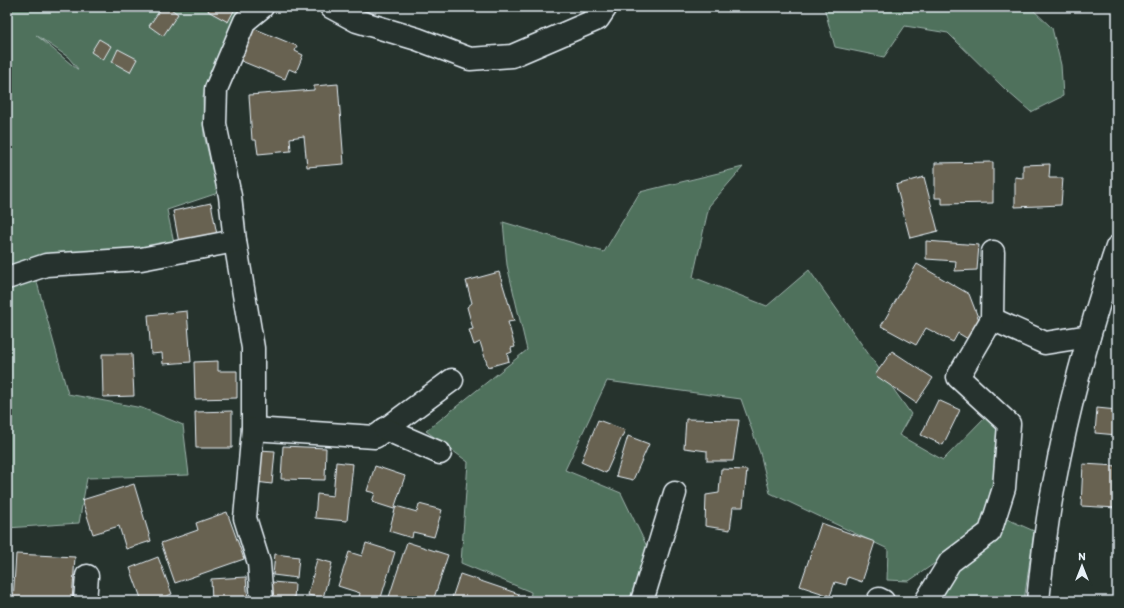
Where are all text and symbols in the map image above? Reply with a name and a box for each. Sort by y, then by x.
north arrow [1062,546,1102,586]
text: N [1078,550,1086,563]

